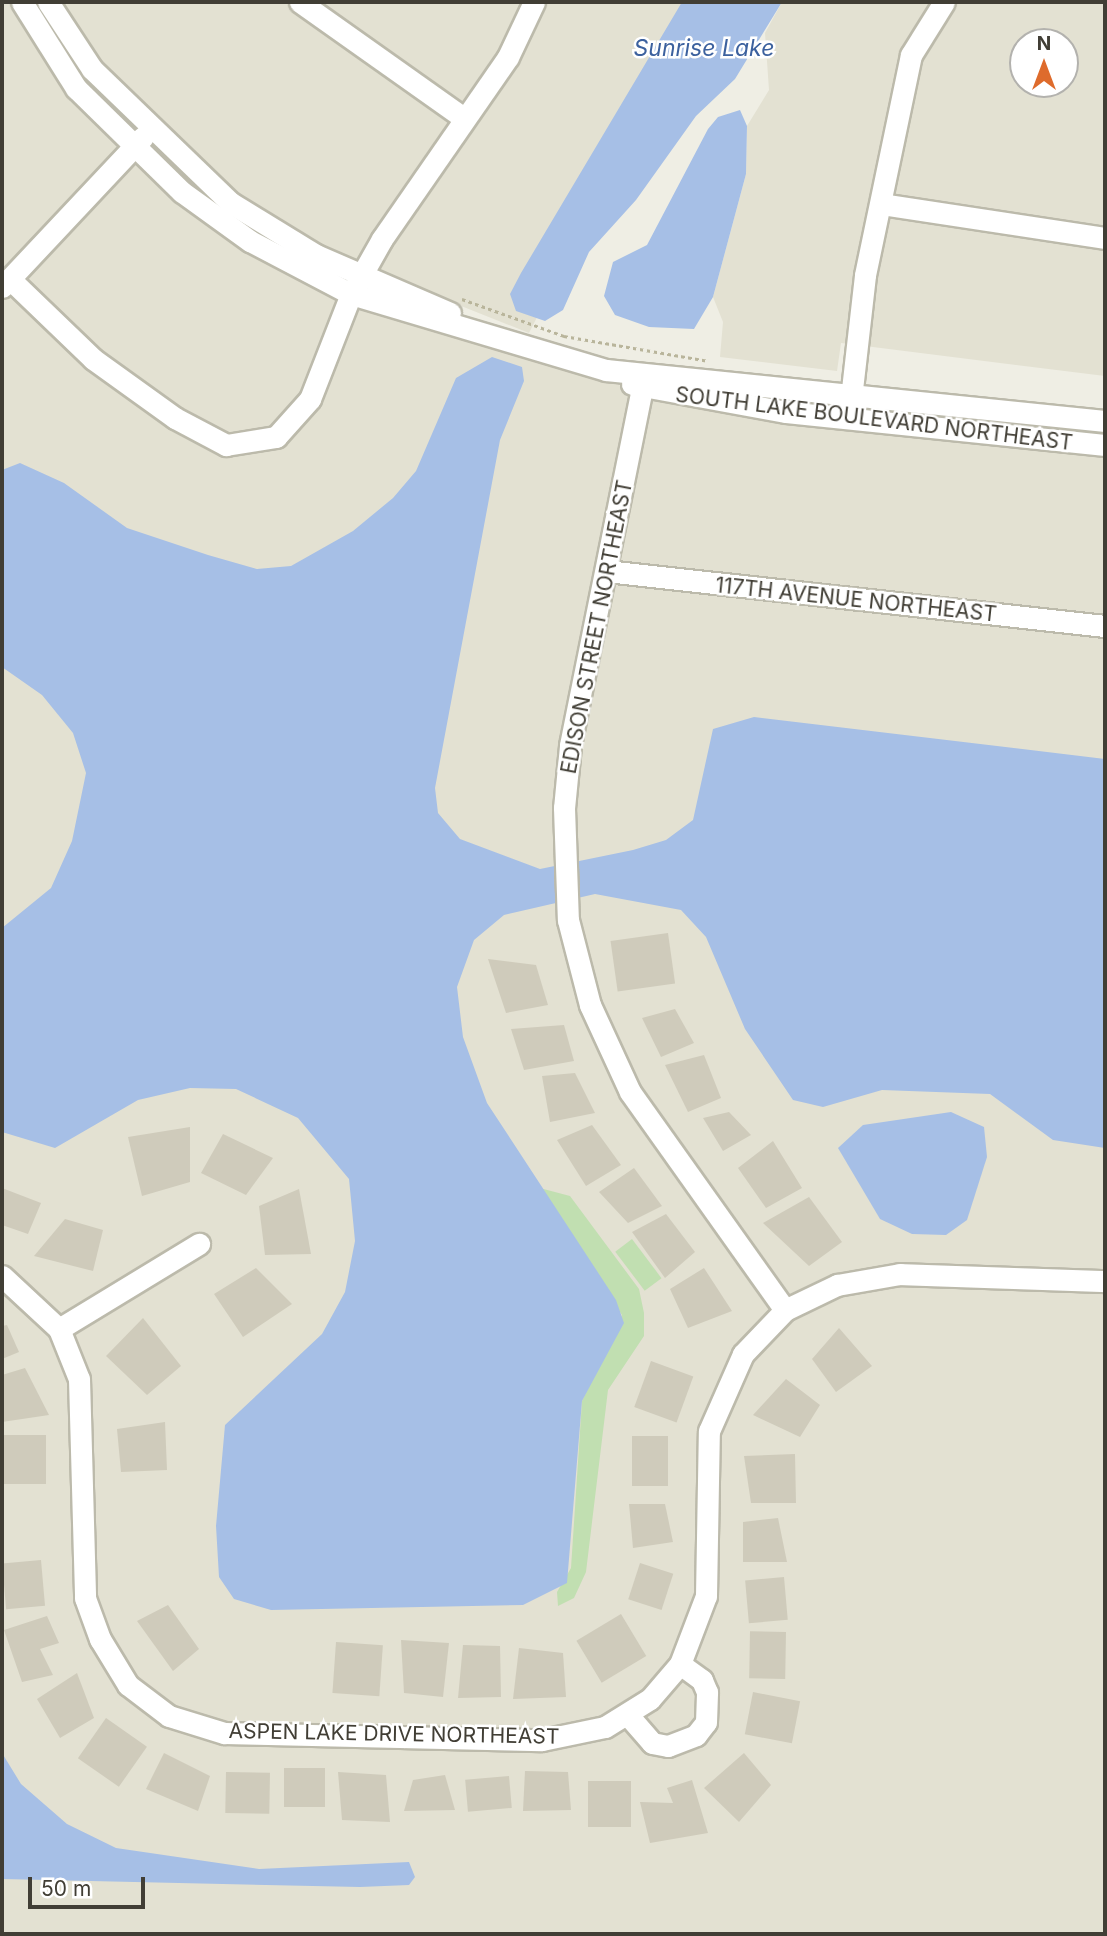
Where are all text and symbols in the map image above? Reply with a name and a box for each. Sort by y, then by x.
north arrow [1009,28,1079,98]
text: N [1037,32,1051,55]
water label: Sunrise Lake [634,34,774,62]
street label: SOUTH LAKE BOULEVARD NORTHEAST [674,382,1074,456]
street label: EDISON STREET NORTHEAST [556,478,638,776]
street label: 117TH AVENUE NORTHEAST [714,573,998,627]
street label: ASPEN LAKE DRIVE NORTHEAST [228,1719,560,1749]
scale bar [32,1862,149,1906]
text: 50 m [41,1876,91,1901]

